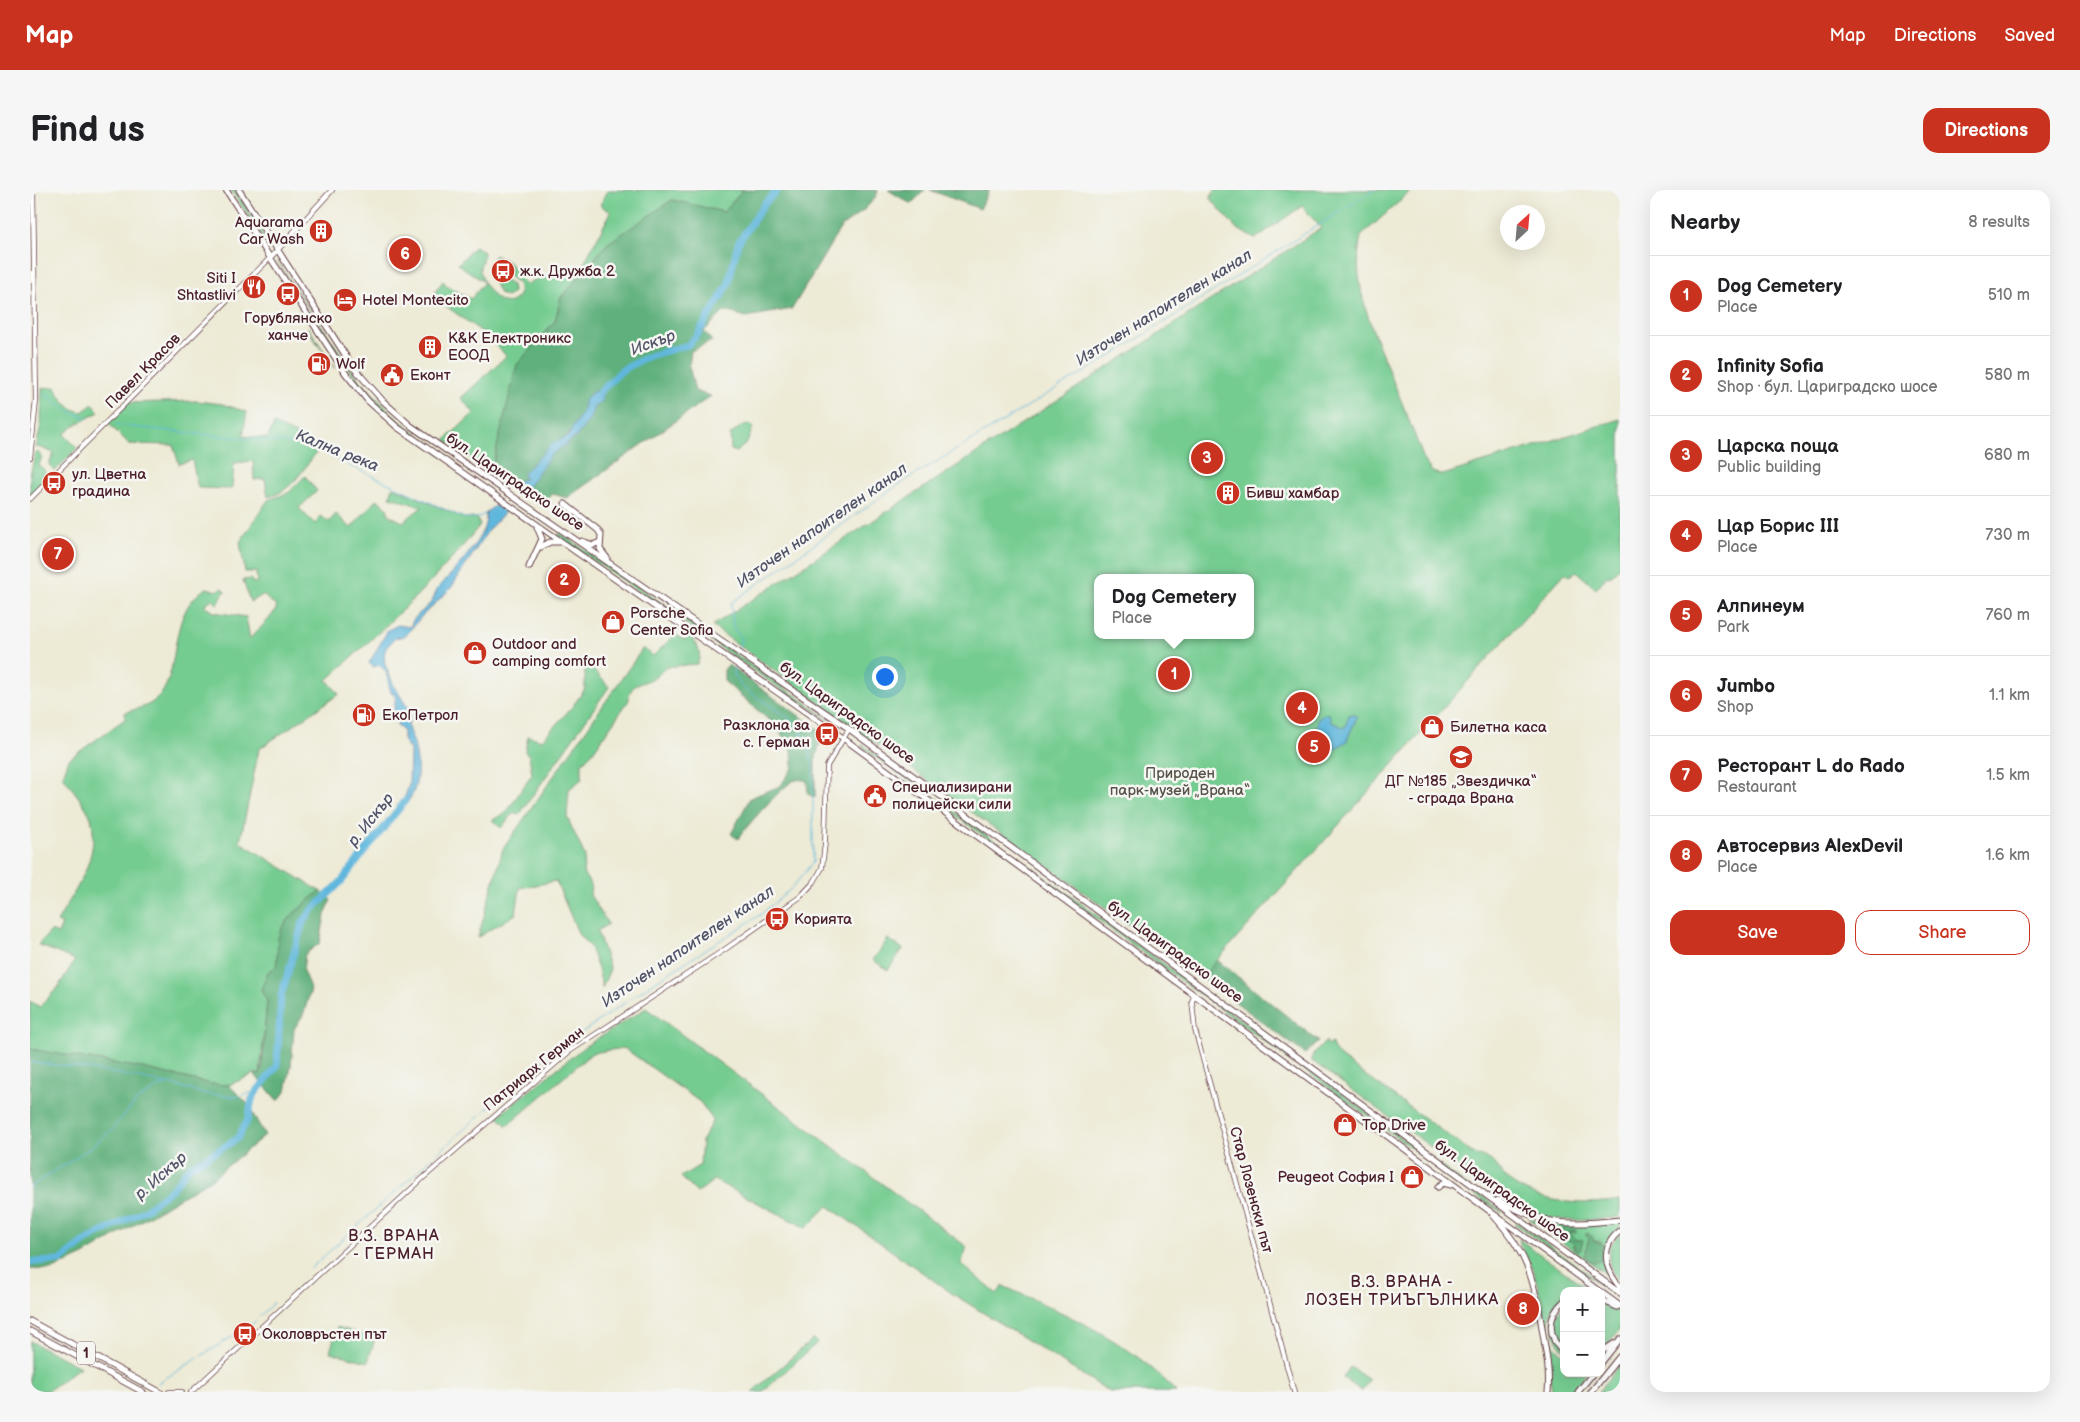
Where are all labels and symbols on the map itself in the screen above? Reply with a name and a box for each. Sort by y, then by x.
north arrow [1500,205,1545,250]
place label: Aquarama Car Wash [235,213,304,249]
building icon: Aquarama Car Wash [308,218,334,244]
pin: 6 [389,235,421,273]
water label: Източен напоителен канал [1072,246,1256,370]
bus stop icon: ж.к. Дружба 2 [490,258,516,284]
place label: ж.к. Дружба 2 [520,262,615,281]
place label: Siti I Shtastlivi [177,269,236,305]
restaurant icon: Siti I Shtastlivi [241,274,267,300]
bus stop icon: Горублянско ханче [275,281,301,307]
hotel icon: Hotel Montecito [332,287,358,313]
place label: Hotel Montecito [362,291,469,310]
place label: Горублянско ханче [244,309,332,345]
water label: Искър [628,326,678,360]
street label: Павел Красов [101,329,185,413]
place label: K&K Електроникс ЕООД [448,329,572,365]
building icon: K&K Електроникс ЕООД [417,334,443,360]
fuel station icon: Wolf [306,351,332,377]
place label: Wolf [336,355,366,374]
public building icon: Еконт [379,362,405,388]
place label: Еконт [410,366,451,385]
water label: Кална река [293,426,381,476]
street label: бул. Цариградско шосе [442,429,588,535]
pin: 3 [1191,439,1223,477]
water label: Източен напоителен канал [733,460,911,592]
place label: ул. Цветна градина [72,465,147,501]
bus stop icon: ул. Цветна градина [41,470,67,496]
building icon: Бивш хамбар [1215,480,1241,506]
place label: Бивш хамбар [1246,484,1340,503]
pin: 7 [42,535,74,573]
pin: 2 [548,561,580,599]
place label: Porsche Center Sofia [630,604,714,640]
shop icon: Porsche Center Sofia [600,609,626,635]
place label: Outdoor and camping comfort [492,635,606,671]
shop icon: Outdoor and camping comfort [462,640,488,666]
pin: 1 [1158,655,1190,693]
street label: бул. Цариградско шосе [776,658,918,768]
your location [872,664,898,690]
pin: 4 [1286,689,1318,727]
fuel station icon: ЕкоПетрол [351,702,377,728]
place label: ЕкоПетрол [382,706,459,725]
shop icon: Билетна каса [1419,714,1445,740]
place label: Разклона за с. Герман [723,716,810,752]
place label: Билетна каса [1450,718,1547,737]
bus stop icon: Разклона за с. Герман [814,721,840,747]
pin: 5 [1298,728,1330,766]
school or university icon: ДГ №185 „Звездичка“ - сграда Врана [1448,744,1474,770]
park label: Природен парк-музей „Врана“ [1110,764,1250,800]
place label: ДГ №185 „Звездичка“ - сграда Врана [1385,772,1537,808]
place label: Специализирани полицейски сили [892,778,1012,814]
public building icon: Специализирани полицейски сили [862,783,888,809]
water label: р. Искър [343,790,398,851]
water label: Източен напоителен канал [598,882,778,1012]
street label: бул. Цариградско шосе [1104,897,1246,1007]
bus stop icon: Корията [764,906,790,932]
place label: Корията [794,910,852,929]
street label: Патриарх Герман [480,1023,588,1115]
shop icon: Top Drive [1332,1112,1358,1138]
place label: Top Drive [1362,1116,1426,1135]
street label: Стар Лозенски път [1225,1125,1277,1255]
street label: бул. Цариградско шосе [1431,1136,1573,1246]
water label: р. Искър [130,1148,191,1204]
shop icon: Peugeot София I [1399,1164,1425,1190]
place label: Peugeot София I [1277,1168,1394,1187]
district label: В.З. ВРАНА - ГЕРМАН [348,1227,440,1264]
district label: В.З. ВРАНА - ЛОЗЕН ТРИЪГЪЛНИКА [1304,1273,1499,1310]
pin: 8 [1507,1290,1539,1328]
bus stop icon: Околовръстен път [232,1321,258,1347]
place label: Околовръстен път [262,1325,387,1344]
road number: 1 [77,1342,95,1364]

